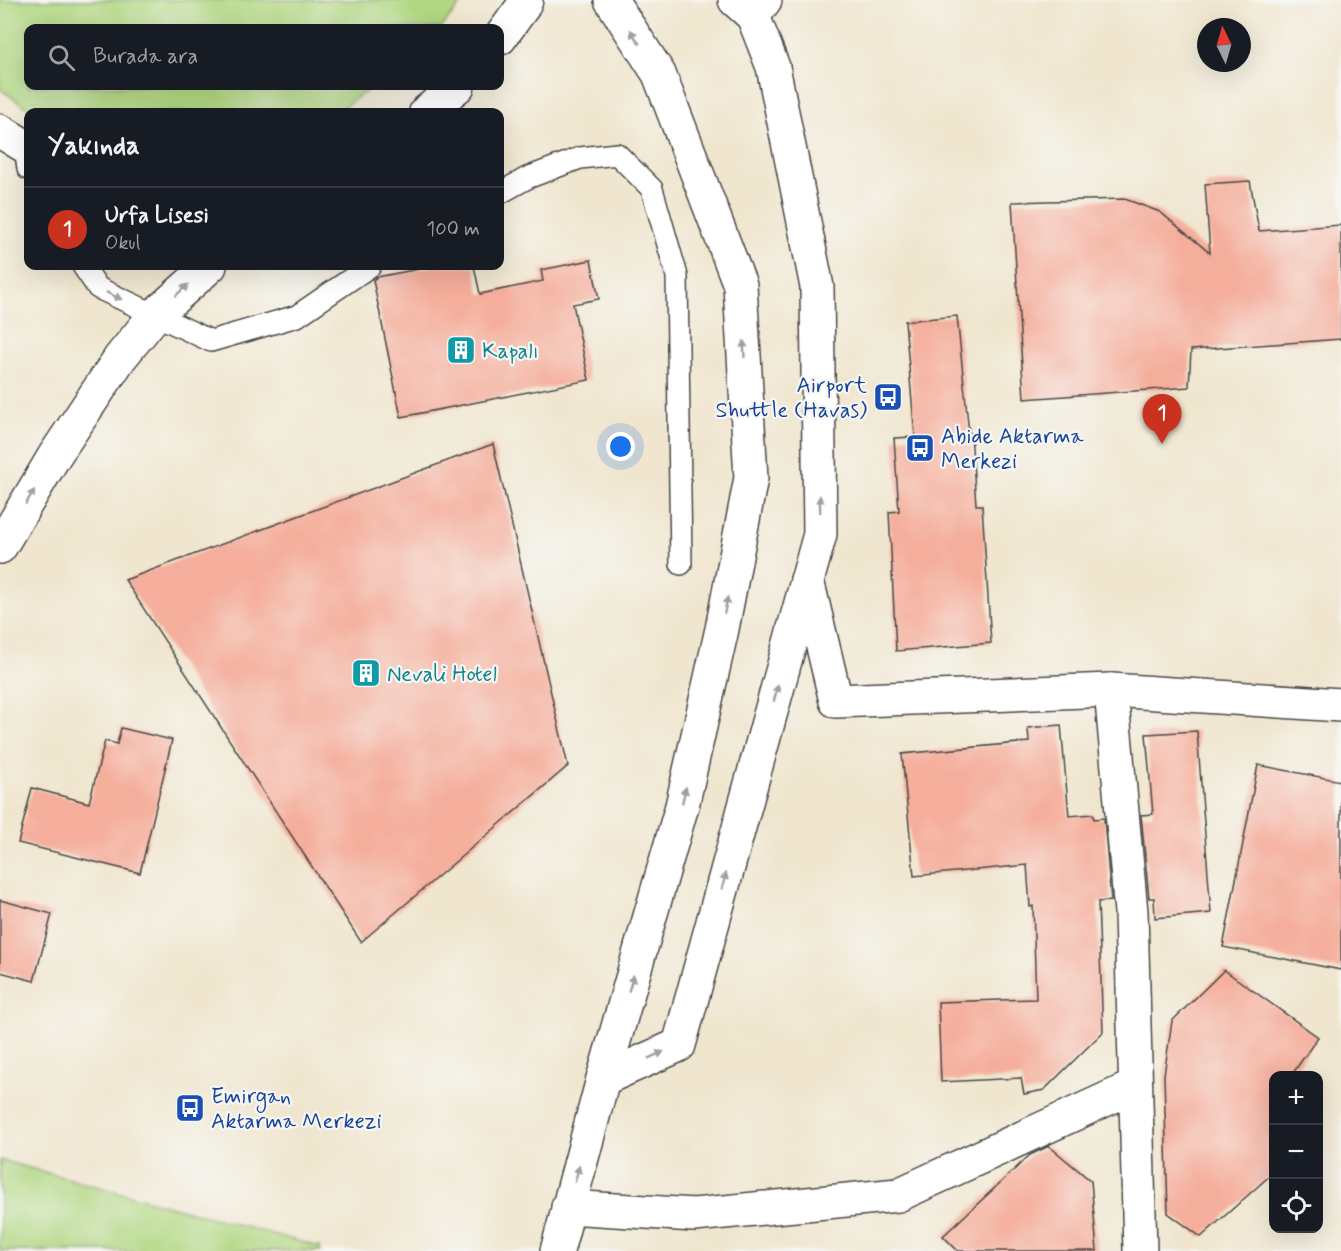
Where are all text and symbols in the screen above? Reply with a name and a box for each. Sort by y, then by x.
north arrow [1197,18,1251,72]
search box [24,24,504,90]
one-way arrow [630,29,641,45]
icon: search [45,41,78,74]
text: Burada ara [93,43,198,71]
text: Yakında [48,130,140,164]
text: Urfa Lisesi [105,202,209,230]
text: 1 [63,216,72,243]
text: 100 m [426,216,480,243]
text: Okul [105,230,140,257]
one-way arrow [174,284,189,297]
one-way arrow [106,291,123,300]
building icon: Kapalı [445,334,477,366]
place label: Kapalı [482,338,539,366]
one-way arrow [739,340,748,359]
place label: Airport Shuttle (Havas) [716,372,867,425]
bus stop icon: Airport Shuttle (Havas) [872,381,904,413]
pin: 1 [1142,394,1182,444]
place label: Abide Aktarma Merkezi [941,423,1085,476]
your location [606,432,635,461]
bus stop icon: Abide Aktarma Merkezi [904,432,936,464]
one-way arrow [25,488,35,505]
one-way arrow [815,495,824,514]
one-way arrow [722,595,731,614]
building icon: Nevali Hotel [350,657,382,689]
place label: Nevali Hotel [387,661,497,689]
one-way arrow [772,684,781,702]
one-way arrow [680,785,689,804]
one-way arrow [720,872,730,890]
one-way arrow [627,973,636,991]
one-way arrow [648,1050,666,1060]
map controls [1269,1071,1323,1233]
button: + [1269,1071,1323,1125]
place label: Emirgan Aktarma Merkezi [211,1083,382,1136]
bus stop icon: Emirgan Aktarma Merkezi [174,1092,206,1124]
button: − [1269,1125,1323,1179]
one-way arrow [573,1165,582,1183]
button: locate [1269,1179,1323,1233]

